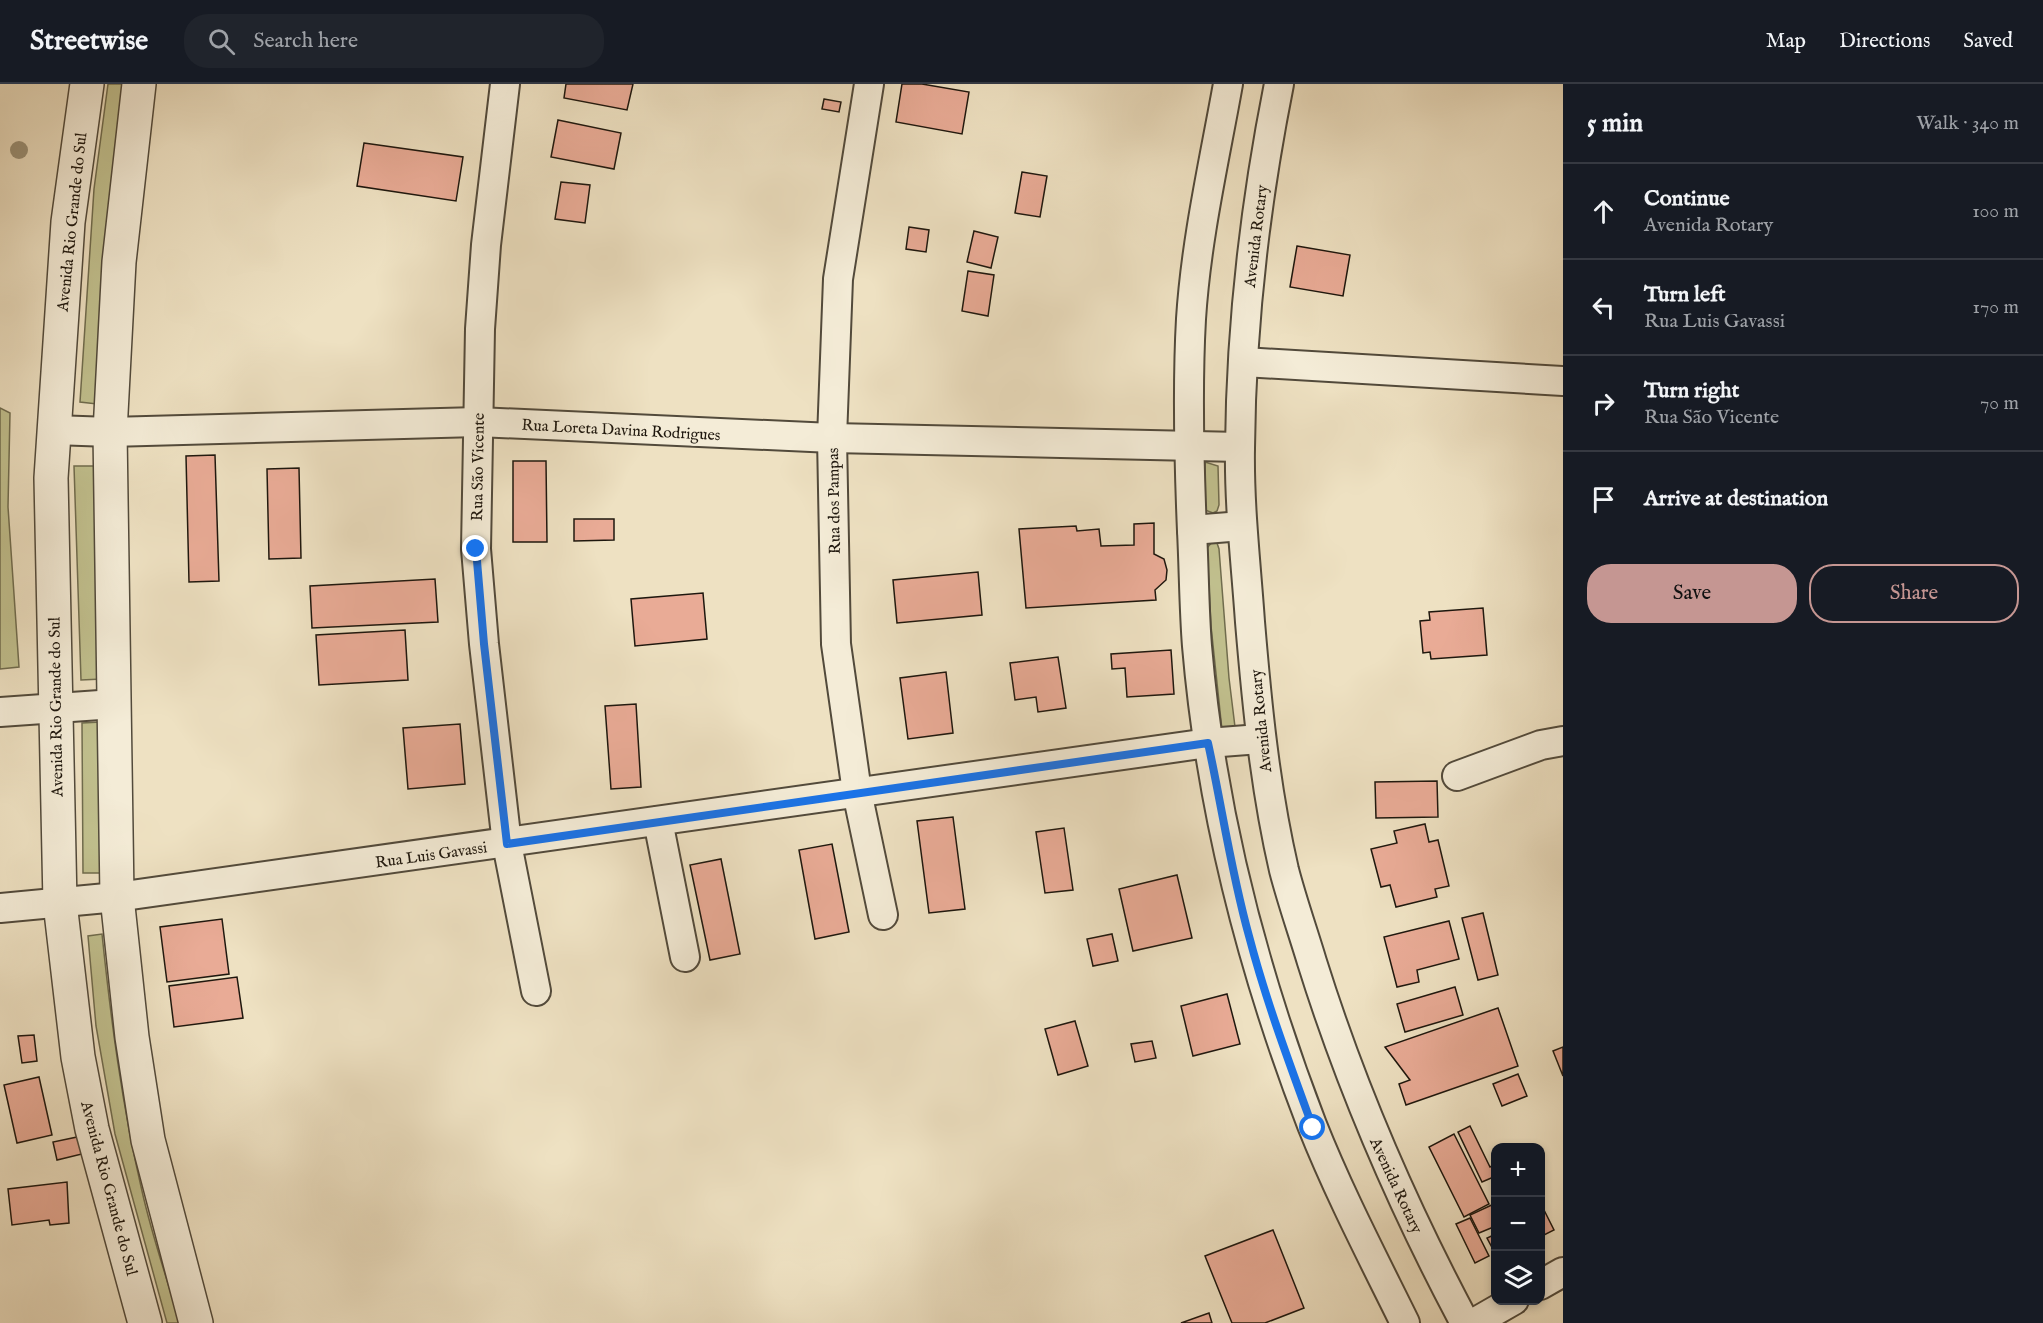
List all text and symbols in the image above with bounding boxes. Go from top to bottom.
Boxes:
search box [184,14,604,68]
text: Streetwise [30,24,148,59]
icon: search [205,25,238,58]
text: Search here [253,27,358,55]
text: Map [1766,28,1806,55]
text: Directions [1839,28,1930,55]
text: Saved [1963,28,2013,55]
text: 5 min [1587,107,1643,140]
text: Walk · 340 m [1916,111,2019,136]
street label: Avenida Rio Grande do Sul [54,131,92,314]
street label: Avenida Rotary [1241,184,1273,290]
text: Continue [1644,185,1730,213]
icon: ahead [1587,195,1620,228]
text: 100 m [1972,199,2019,224]
text: Avenida Rotary [1644,213,1773,238]
text: Turn left [1644,281,1726,309]
icon: left [1587,291,1620,324]
text: 170 m [1973,295,2019,320]
text: Rua Luis Gavassi [1644,309,1785,334]
text: Turn right [1644,377,1739,405]
icon: right [1587,387,1620,420]
text: 70 m [1980,391,2019,416]
text: Rua São Vicente [1644,405,1779,430]
street label: Rua São Vicente [468,413,490,521]
street label: Rua Loreta Davina Rodrigues [521,416,721,446]
street label: Rua dos Pampas [824,447,846,554]
icon: arrive [1587,483,1620,516]
text: Arrive at destination [1644,485,1828,513]
route end [462,535,488,561]
button: Save [1587,564,1797,623]
button: Share [1809,564,2019,623]
street label: Avenida Rio Grande do Sul [45,616,69,798]
street label: Avenida Rotary [1247,668,1277,774]
street label: Rua Luis Gavassi [374,838,489,874]
street label: Avenida Rio Grande do Sul [75,1098,141,1279]
route start [1299,1114,1325,1140]
street label: Avenida Rotary [1364,1134,1426,1237]
map controls [1491,1143,1545,1305]
button: + [1491,1143,1545,1197]
button: − [1491,1197,1545,1251]
button: layers [1491,1251,1545,1305]

